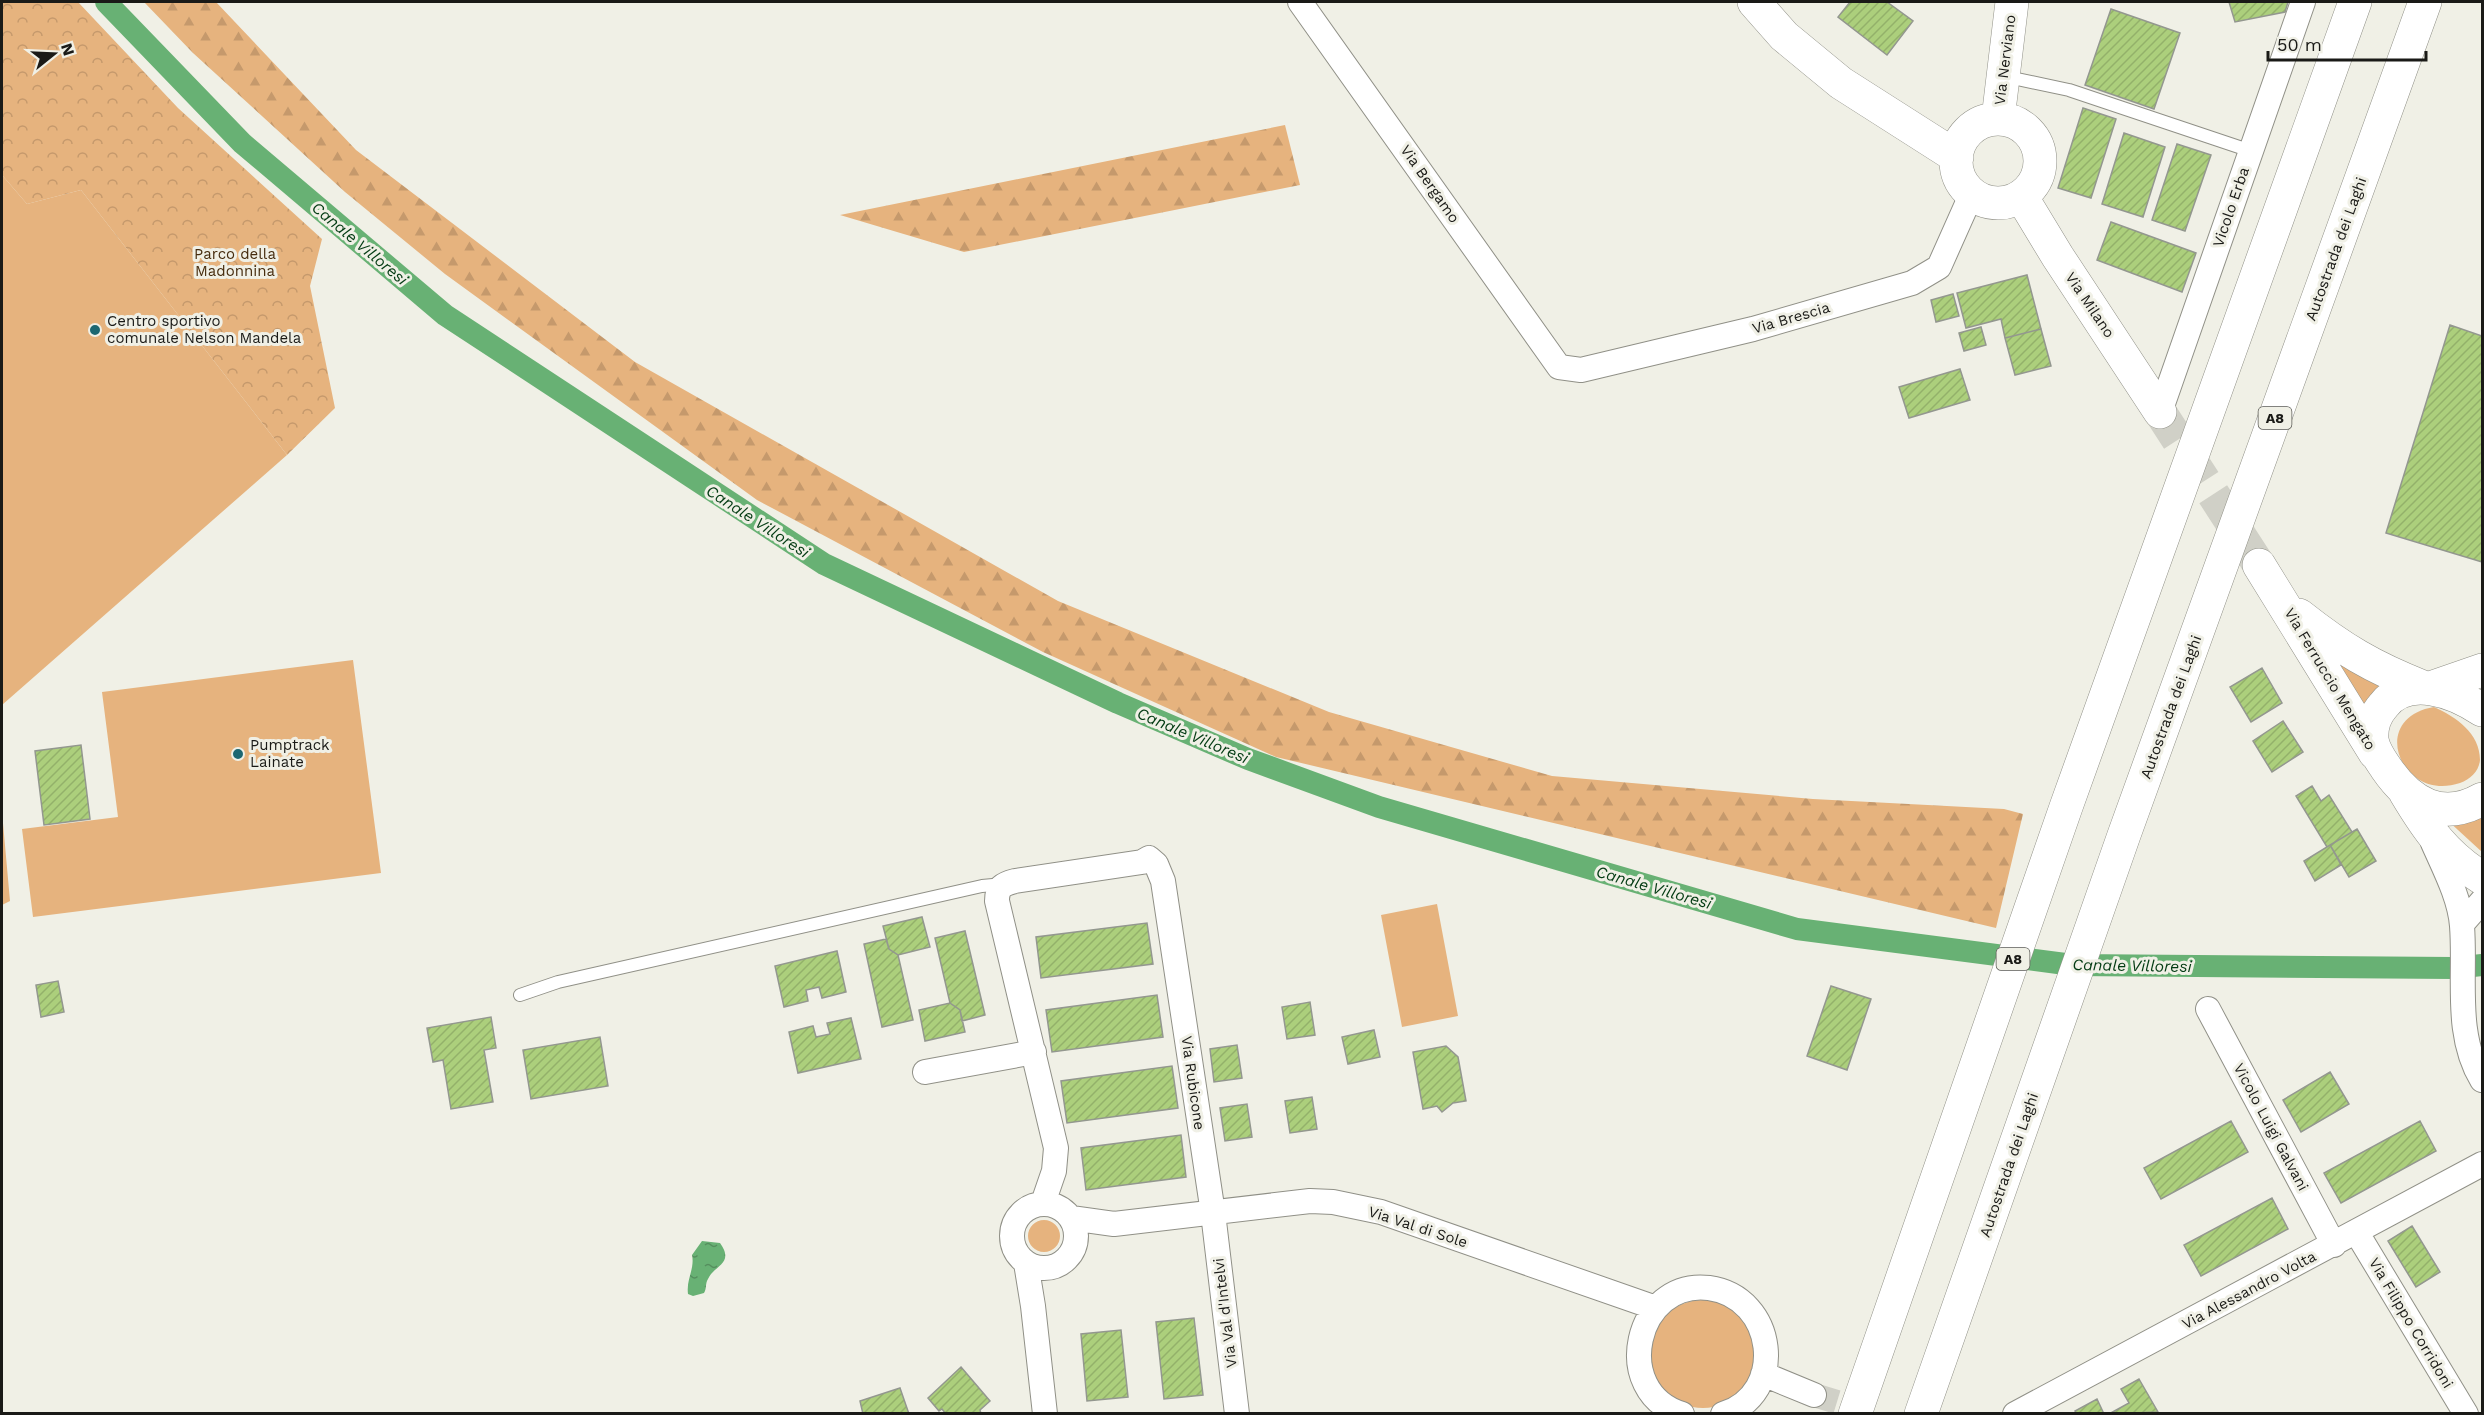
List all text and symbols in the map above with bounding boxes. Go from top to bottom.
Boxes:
street label: Via Nerviano [1991,14,2019,106]
north arrow [24,24,84,84]
scale bar [2268,24,2426,62]
text: 50 m [2277,34,2322,55]
text: N [57,41,79,58]
street label: Via Bergamo [1397,142,1463,226]
street label: Vicolo Erba [2209,164,2253,249]
street label: Autostrada dei Laghi [2302,175,2370,323]
water label: Canale Villoresi [308,198,412,290]
park label: Parco della Madonnina [194,245,276,280]
street label: Via Milano [2062,269,2118,341]
street label: Via Brescia [1750,298,1832,338]
place label: Centro sportivo comunale Nelson Mandela [107,312,302,347]
marker: Centro sportivo comunale Nelson Mandela [88,323,102,337]
road number: A8 [2258,407,2292,429]
water label: Canale Villoresi [703,481,814,562]
street label: Via Ferruccio Mengato [2280,605,2380,753]
street label: Autostrada dei Laghi [2137,633,2205,781]
water label: Canale Villoresi [1134,703,1252,768]
place label: Pumptrack Lainate [250,736,330,771]
marker: Pumptrack Lainate [231,747,245,761]
water label: Canale Villoresi [1594,862,1715,913]
road number: A8 [1996,948,2030,970]
water label: Canale Villoresi [2072,955,2193,976]
street label: Via Rubicone [1177,1035,1209,1131]
street label: Vicolo Luigi Galvani [2230,1060,2312,1194]
street label: Autostrada dei Laghi [1976,1090,2042,1240]
street label: Via Val di Sole [1366,1202,1470,1252]
street label: Via Alessandro Volta [2179,1247,2319,1333]
street label: Via Filippo Corridoni [2365,1255,2457,1391]
street label: Via Val d'Intelvi [1209,1257,1241,1369]

